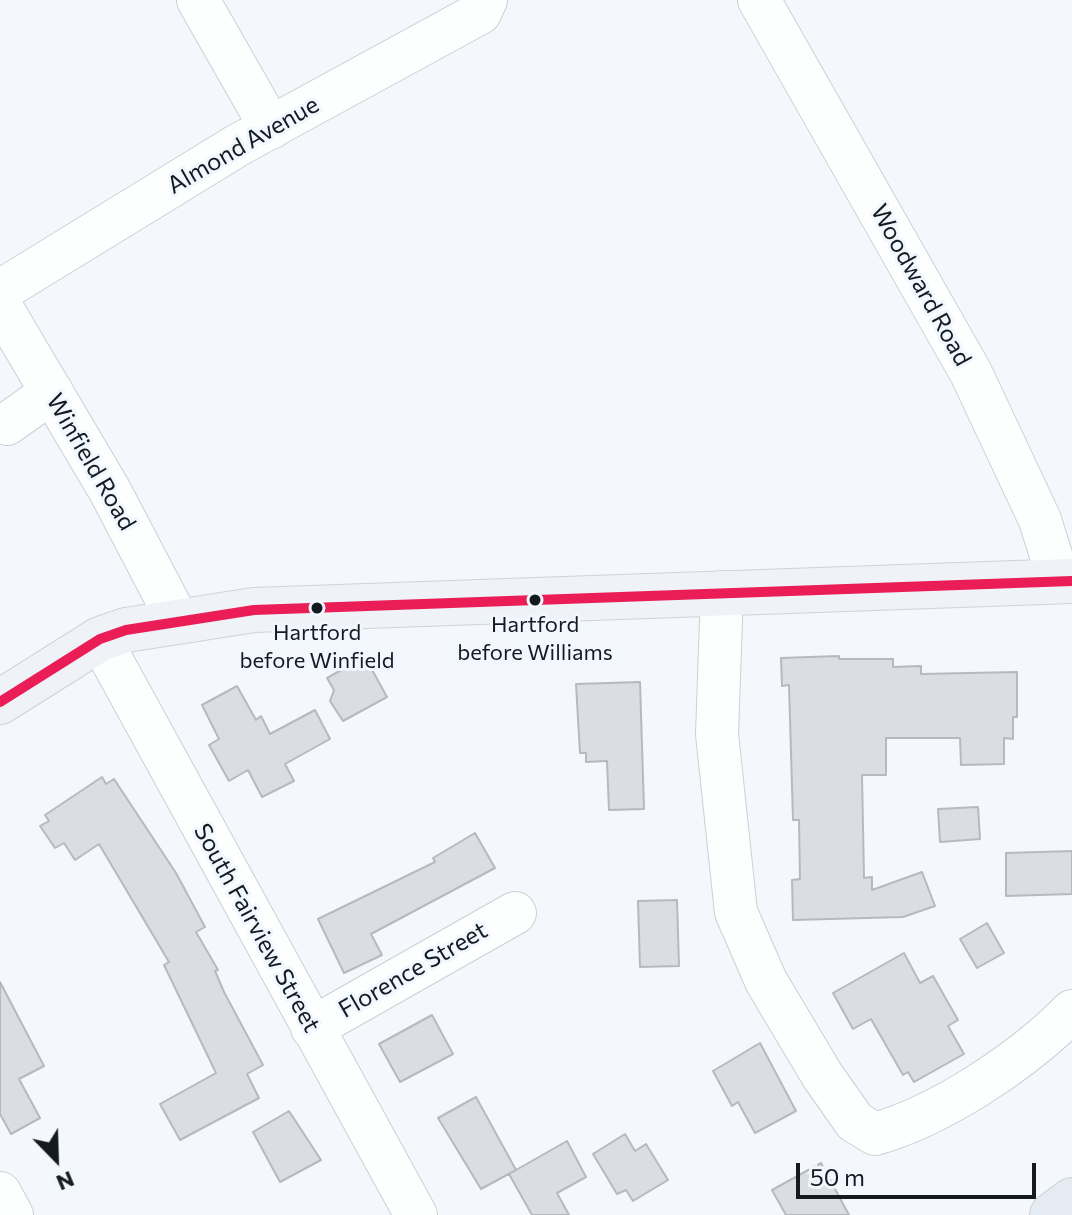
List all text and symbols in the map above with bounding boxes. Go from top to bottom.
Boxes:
street label: Almond Avenue [162,90,324,200]
street label: Woodward Road [865,199,977,371]
street label: Winfield Road [40,388,142,536]
marker: Hartford before Williams [527,592,543,608]
marker: Hartford before Winfield [309,600,325,616]
place label: Hartford before Williams [457,612,613,664]
place label: Hartford before Winfield [240,620,394,672]
street label: South Fairview Street [188,819,326,1037]
street label: Florence Street [334,916,492,1024]
north arrow [16,1119,96,1199]
scale bar [800,1147,1040,1197]
text: 50 m [810,1162,865,1191]
text: N [53,1166,78,1197]

